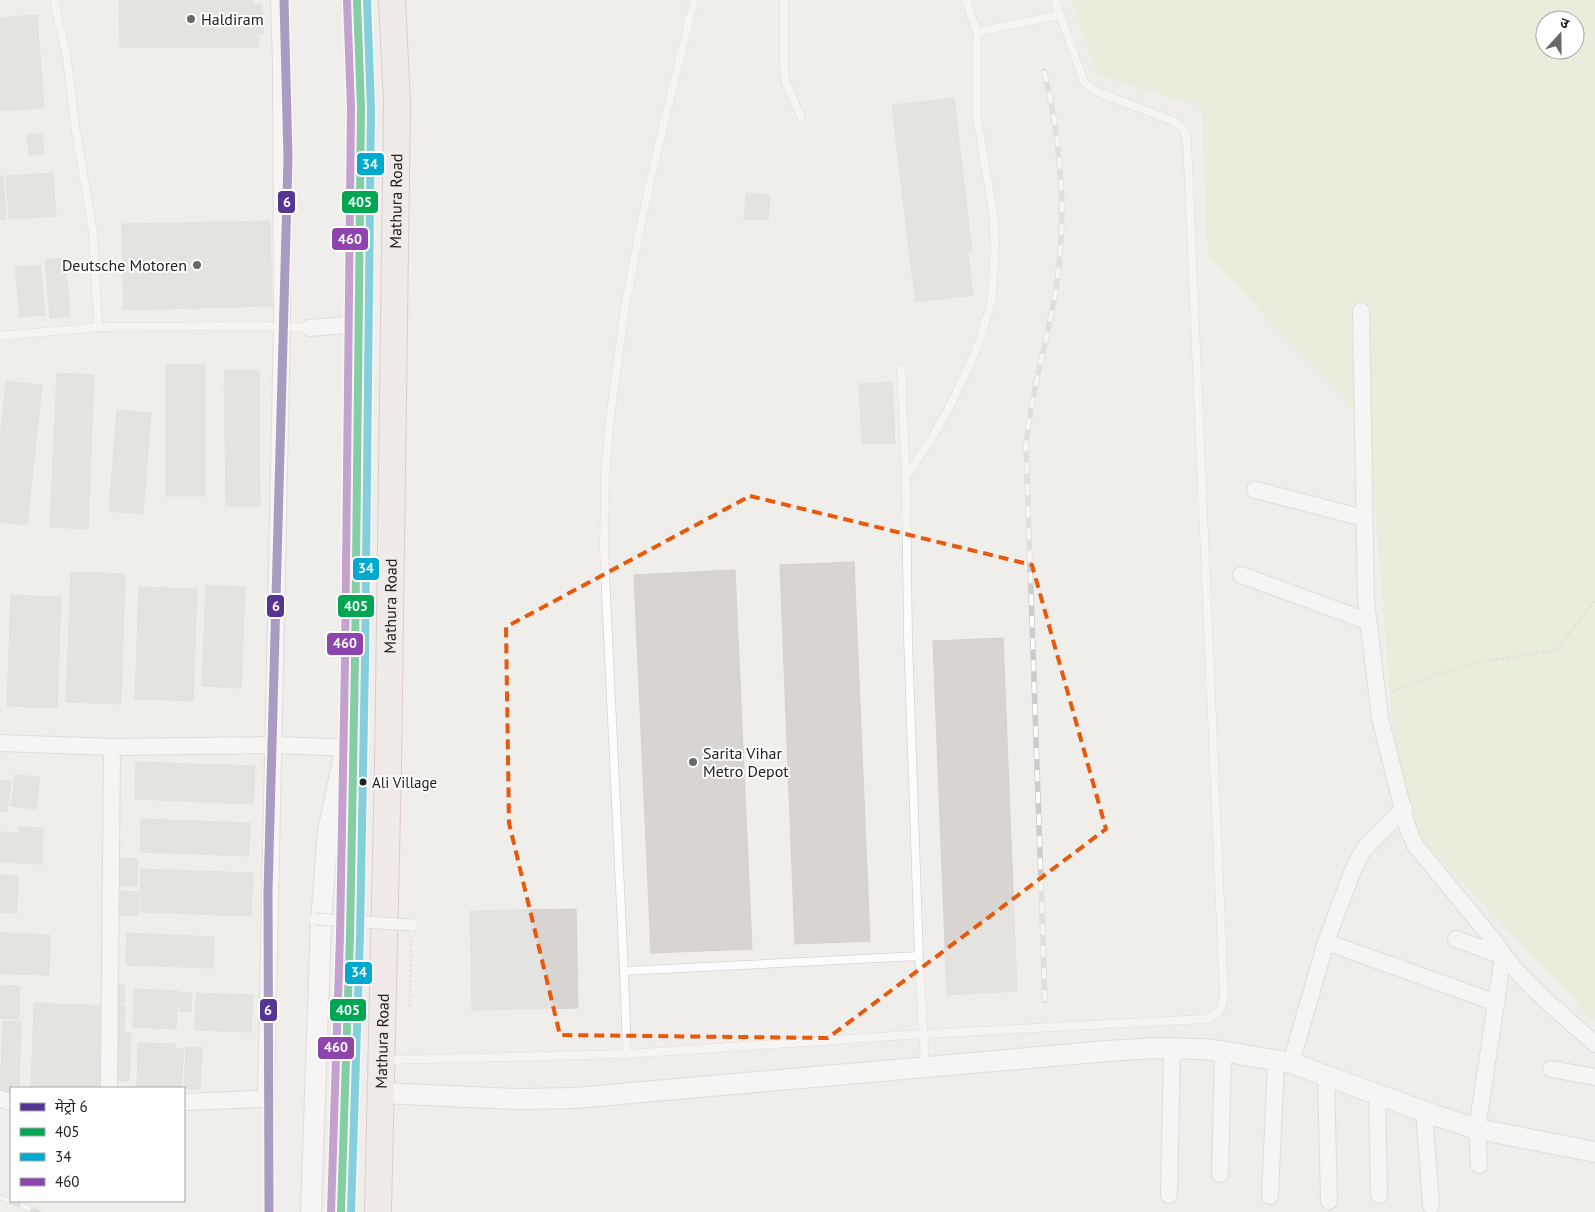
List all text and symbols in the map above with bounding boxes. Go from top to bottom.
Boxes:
place label: Haldiram [201,9,264,29]
north arrow [1535,10,1585,60]
marker: Haldiram [185,13,197,25]
text: उ [1558,13,1572,33]
line badge: 34 [356,152,385,176]
street label: Mathura Road [385,154,406,249]
text: 34 [362,155,378,173]
line badge: 6 [277,190,296,214]
line badge: 405 [341,190,379,214]
text: 6 [283,193,291,211]
text: 405 [348,193,372,211]
line badge: 460 [331,227,369,251]
text: 460 [338,230,362,248]
place label: Deutsche Motoren [62,255,187,275]
marker: Deutsche Motoren [191,259,203,271]
line badge: 34 [352,557,380,581]
text: 34 [358,559,374,577]
street label: Mathura Road [380,559,401,654]
line badge: 6 [266,594,285,618]
line badge: 405 [337,594,375,618]
text: 6 [272,597,280,615]
text: 405 [344,597,368,615]
line badge: 460 [326,632,364,656]
text: 460 [333,634,357,652]
place label: Sarita Vihar Metro Depot [703,743,789,781]
marker: Sarita Vihar Metro Depot [687,756,699,768]
place label: Ali Village [372,773,437,792]
marker: Ali Village [358,777,368,787]
line badge: 34 [344,961,373,985]
text: 34 [351,963,367,981]
street label: Mathura Road [371,993,393,1089]
line badge: 6 [259,998,278,1022]
line badge: 405 [329,998,367,1022]
text: 6 [264,1001,272,1019]
text: 405 [336,1001,360,1019]
line badge: 460 [317,1036,355,1060]
text: 460 [324,1038,348,1056]
legend [10,1087,185,1202]
text: मेट्रो 6 [55,1097,88,1116]
text: 405 [55,1122,80,1141]
text: 34 [55,1147,71,1166]
text: 460 [55,1172,80,1191]

